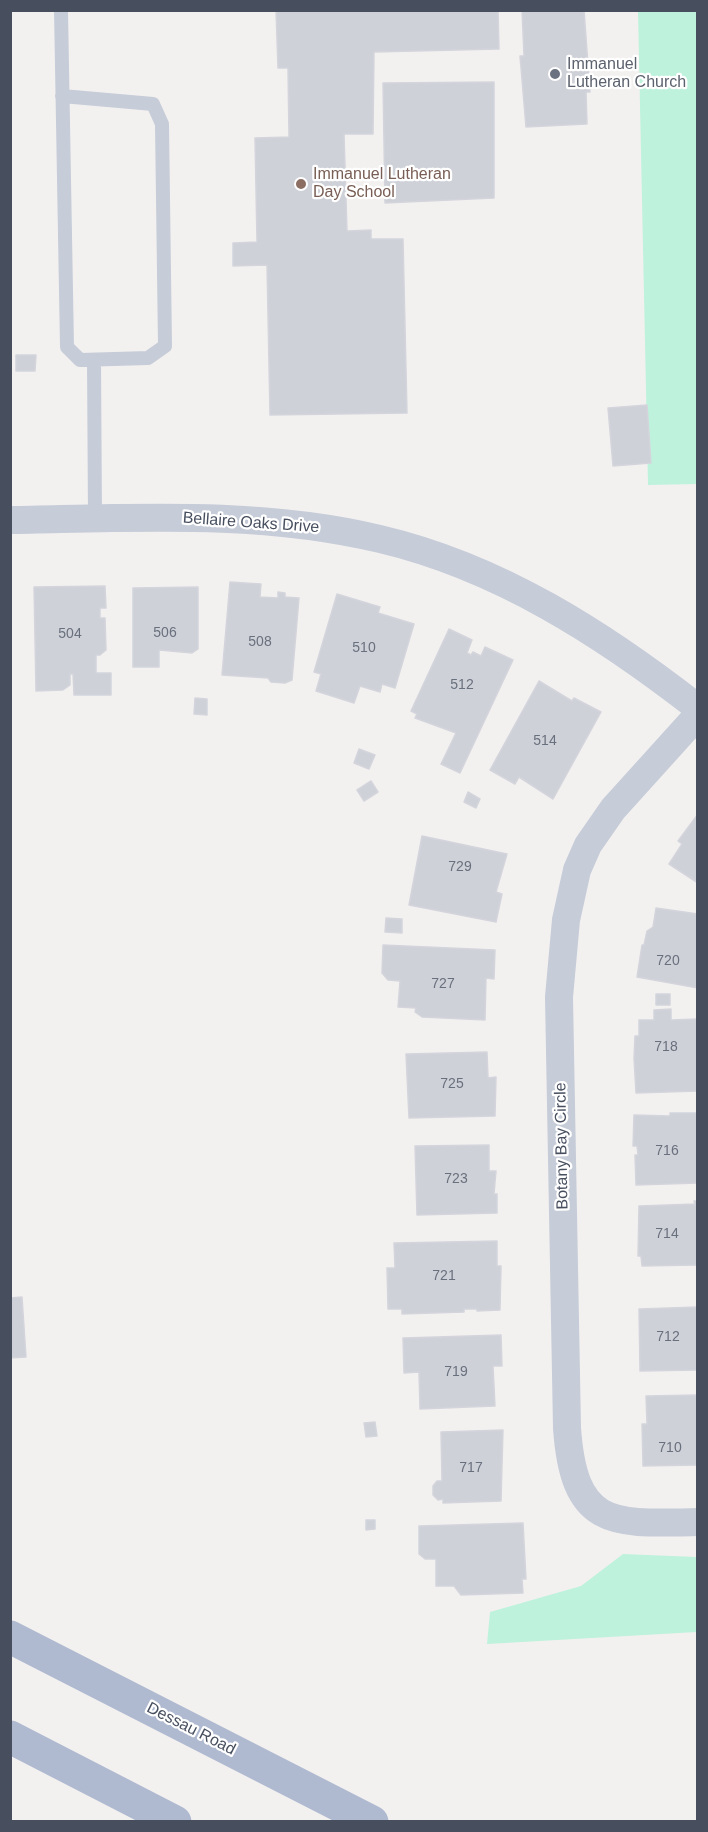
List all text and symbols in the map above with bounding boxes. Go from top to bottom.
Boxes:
place label: Immanuel Lutheran Church [567,55,686,93]
marker: Immanuel Lutheran Church [548,67,562,81]
place label: Immanuel Lutheran Day School [313,165,451,203]
marker: Immanuel Lutheran Day School [294,177,308,191]
street label: Bellaire Oaks Drive [182,509,320,537]
house number: 506 [153,625,177,641]
house number: 504 [58,626,82,642]
house number: 508 [248,634,272,650]
house number: 510 [352,640,376,656]
house number: 512 [450,677,474,693]
house number: 514 [533,733,557,749]
house number: 729 [448,859,472,875]
house number: 720 [656,953,680,969]
house number: 727 [431,976,455,992]
house number: 718 [654,1039,678,1055]
house number: 725 [440,1076,464,1092]
street label: Botany Bay Circle [551,1082,573,1210]
house number: 716 [655,1143,679,1159]
house number: 723 [444,1171,468,1187]
house number: 714 [655,1226,679,1242]
house number: 721 [432,1268,456,1284]
house number: 712 [656,1329,680,1345]
house number: 719 [444,1364,468,1380]
house number: 710 [658,1440,682,1456]
house number: 717 [459,1460,483,1476]
street label: Dessau Road [143,1698,239,1760]

